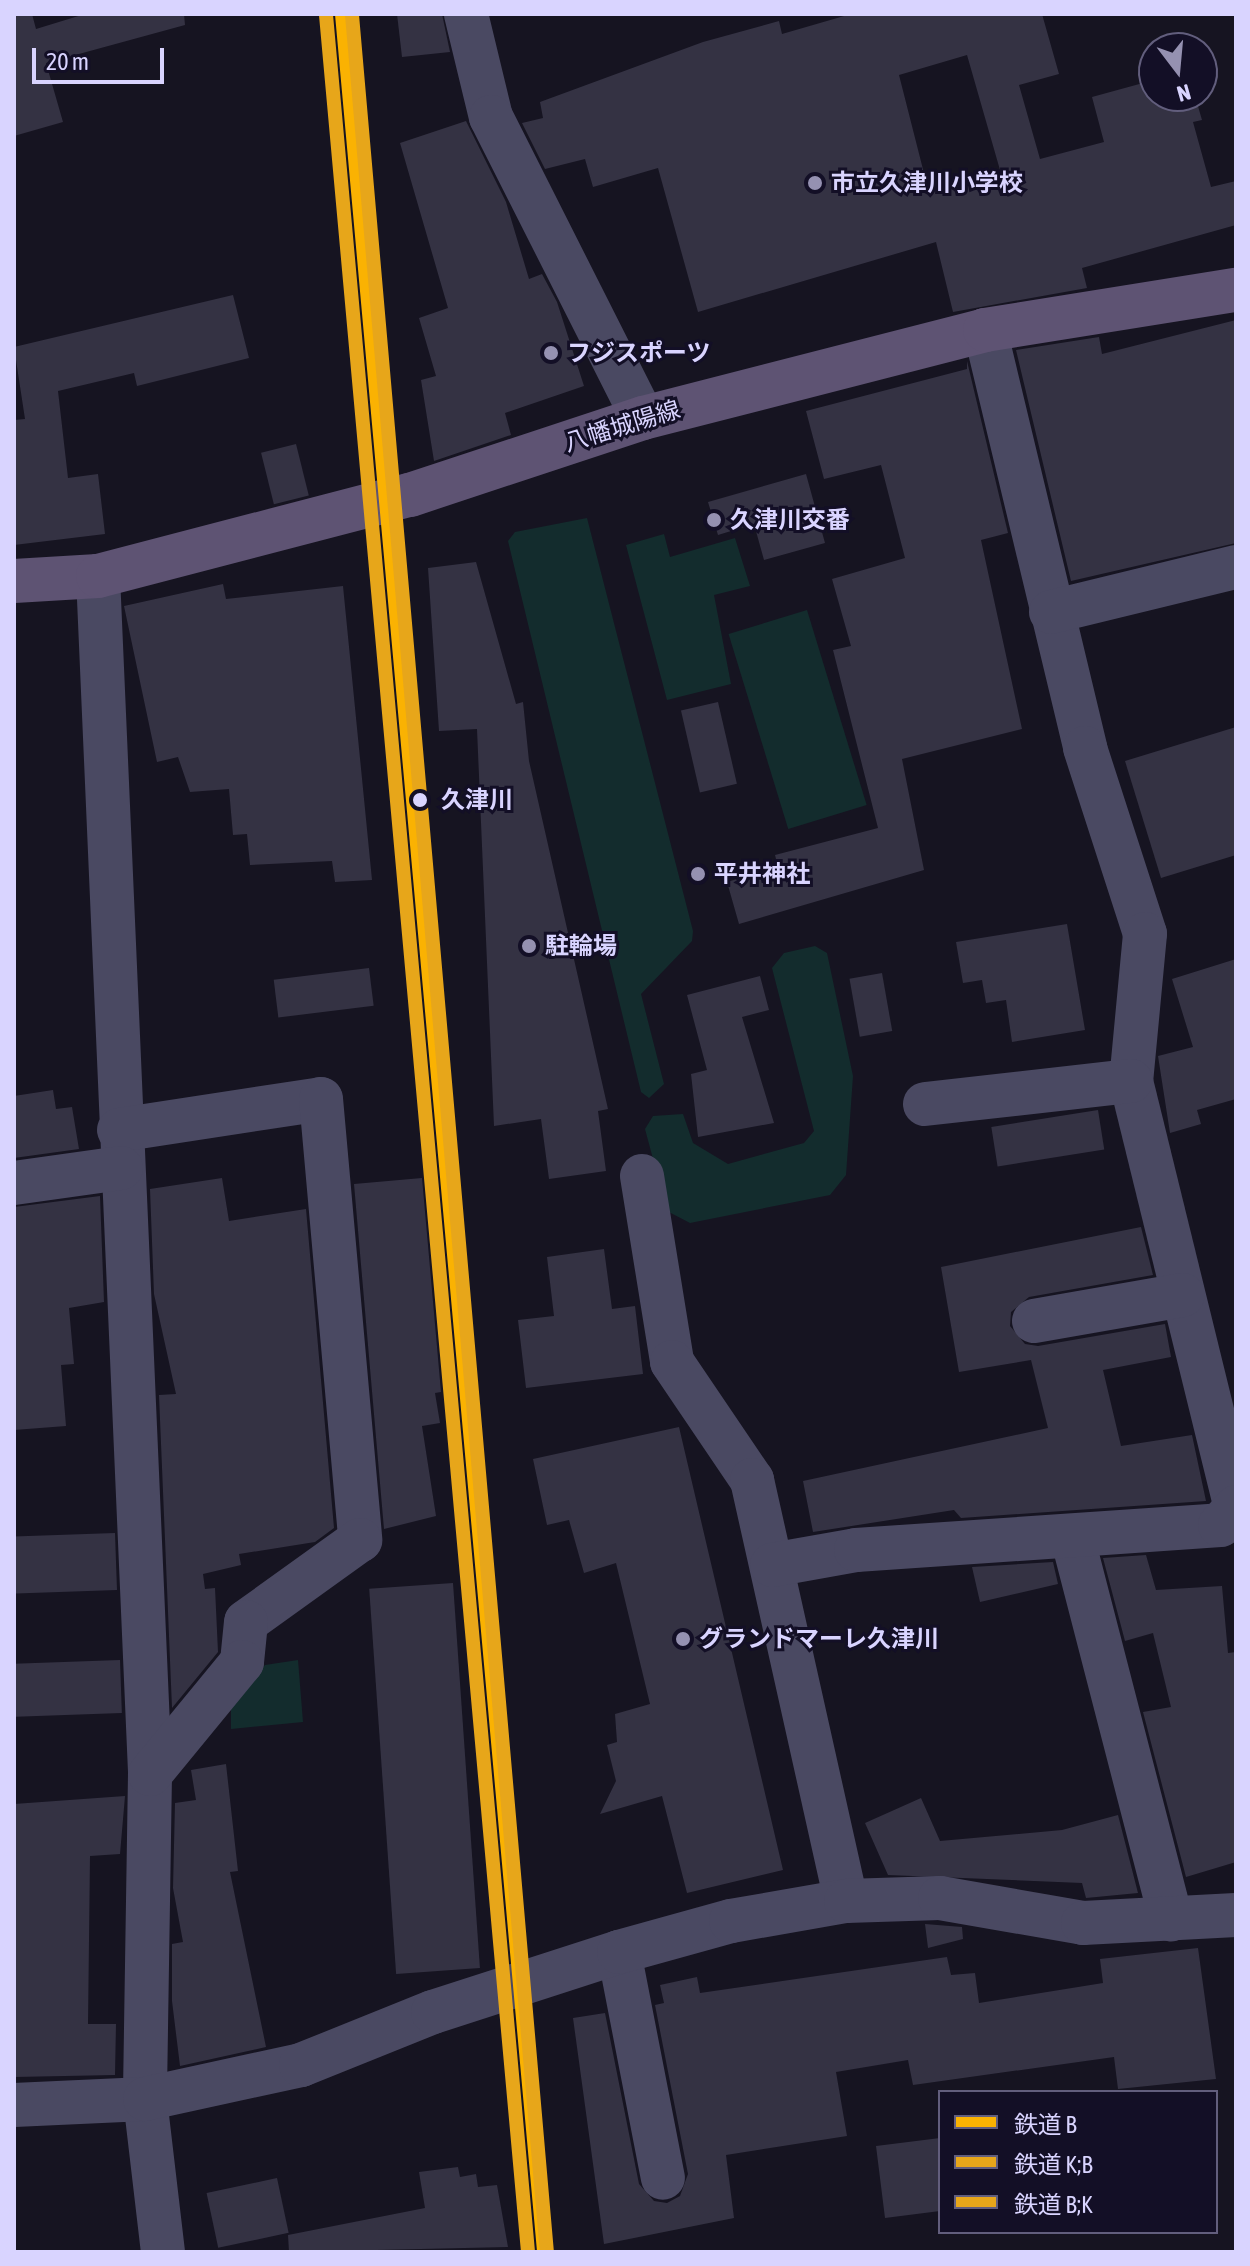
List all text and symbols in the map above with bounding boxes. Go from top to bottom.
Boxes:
scale bar [36,32,168,82]
north arrow [1138,32,1218,112]
text: 20 m [46,48,89,75]
text: N [1174,79,1194,107]
place label: 市立久津川小学校 [831,169,1023,197]
marker: 市立久津川小学校 [806,174,824,192]
place label: フジスポーツ [567,339,711,367]
marker: フジスポーツ [542,344,560,362]
street label: 八幡城陽線 [560,395,684,457]
place label: 久津川交番 [730,506,850,534]
marker: 久津川交番 [705,511,723,529]
marker: 久津川 [406,786,434,814]
place label: 久津川 [441,786,513,814]
place label: 平井神社 [714,860,810,888]
marker: 平井神社 [689,865,707,883]
place label: 駐輪場 [545,932,617,960]
marker: 駐輪場 [520,937,538,955]
place label: グランドマーレ久津川 [699,1625,939,1653]
marker: グランドマーレ久津川 [674,1630,692,1648]
legend [938,2090,1218,2234]
text: 鉄道 B [1014,2111,1077,2138]
text: 鉄道 K;B [1014,2151,1093,2178]
text: 鉄道 B;K [1014,2191,1093,2218]

